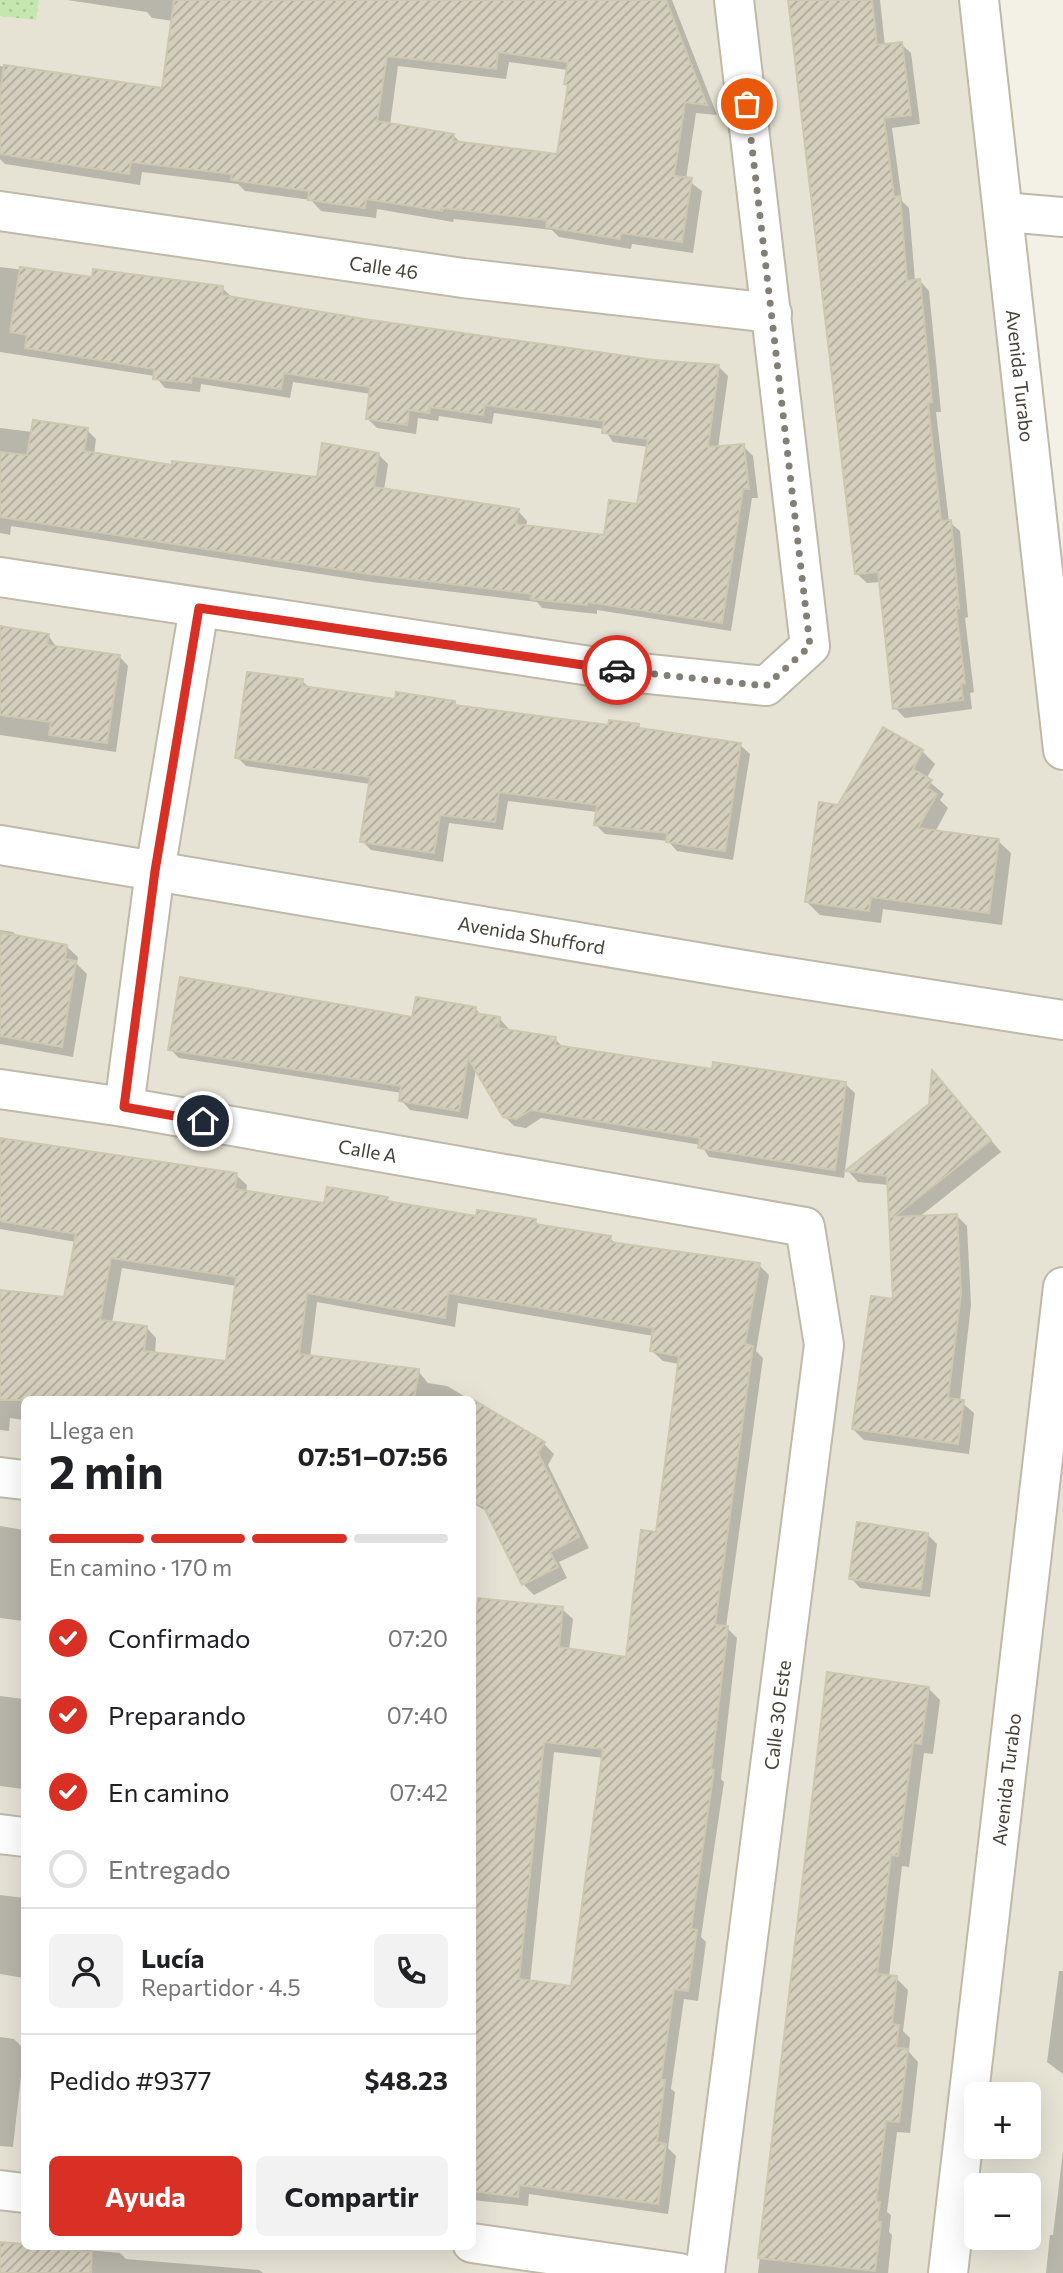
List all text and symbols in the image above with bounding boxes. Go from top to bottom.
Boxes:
pin [717,74,777,134]
icon: bag [728,85,766,123]
street label: Calle 46 [348,250,420,283]
street label: Avenida Turabo [1002,308,1040,443]
courier [582,635,652,705]
icon: car [598,651,636,689]
street label: Avenida Shufford [456,911,607,958]
pin [173,1091,233,1151]
icon: home [184,1102,222,1140]
street label: Calle A [337,1134,399,1166]
text: Llega en [49,1416,134,1444]
text: 07:51–07:56 [298,1440,448,1471]
text: 2 min [49,1442,164,1498]
text: En camino · 170 m [49,1553,232,1581]
icon: check [49,1619,87,1657]
text: Confirmado [108,1622,250,1653]
text: 07:20 [388,1624,448,1652]
street label: Calle 30 Este [759,1659,795,1771]
icon: check [49,1696,87,1734]
text: Preparando [108,1699,246,1730]
text: 07:40 [387,1701,448,1729]
street label: Avenida Turabo [986,1712,1025,1847]
icon: check [49,1773,87,1811]
text: En camino [108,1776,230,1807]
text: 07:42 [389,1778,448,1806]
text: Entregado [108,1853,231,1884]
button: person [49,1934,123,2008]
button: phone [374,1934,448,2008]
text: Lucía [141,1942,204,1973]
text: Repartidor · 4.5 [141,1973,301,2001]
text: Pedido #9377 [49,2064,211,2095]
text: $48.23 [365,2064,448,2095]
map controls [964,2082,1041,2250]
button: + [964,2082,1041,2159]
button: Ayuda [49,2156,242,2236]
button: Compartir [256,2156,448,2236]
button: − [964,2173,1041,2250]

